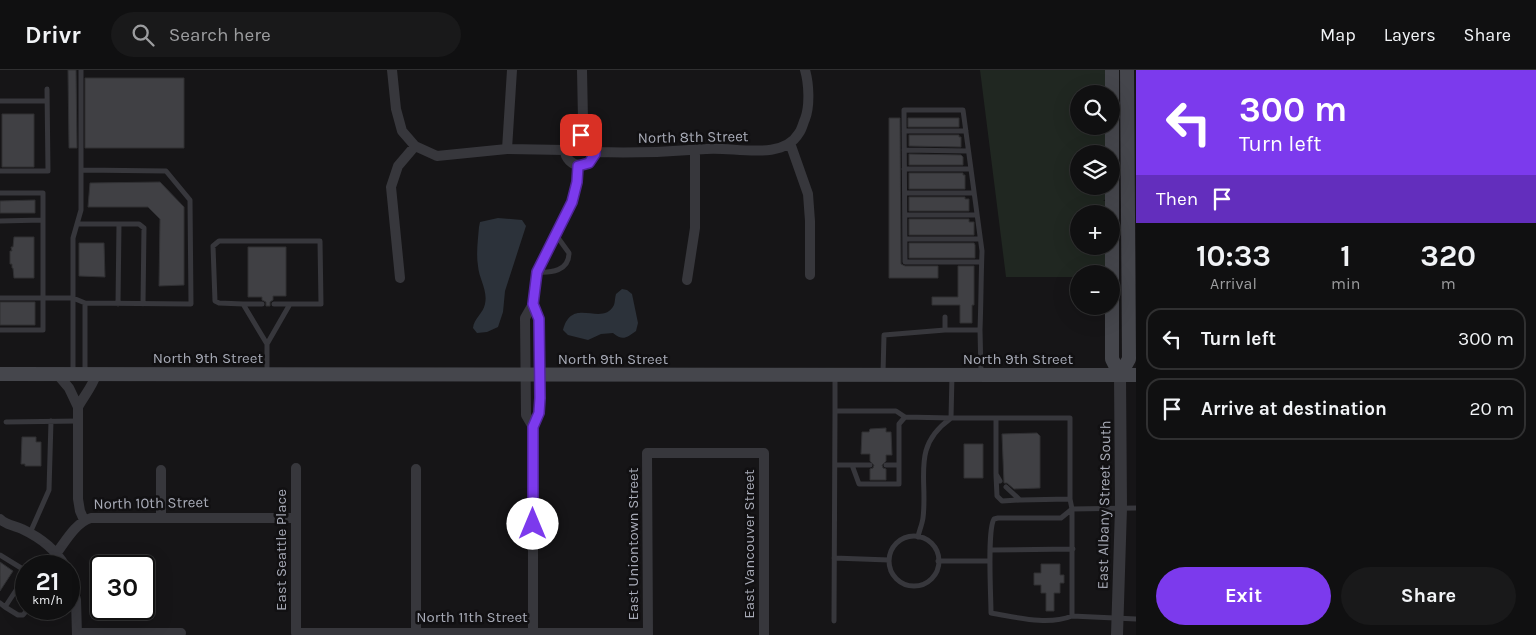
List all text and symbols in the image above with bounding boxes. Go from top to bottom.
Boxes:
search box [111,12,461,57]
text: Drivr [25,21,81,49]
icon: search [129,21,157,49]
text: Search here [169,24,271,46]
text: Map [1320,24,1356,46]
text: Layers [1384,24,1436,46]
text: Share [1464,24,1511,46]
map controls [1070,85,1120,315]
button: search [1070,85,1120,135]
text: 300 m [1239,89,1347,130]
icon: left [1156,90,1221,155]
pin [560,114,602,156]
icon: arrive [567,121,595,149]
street label: North 8th Street [637,127,749,147]
text: Turn left [1239,131,1322,157]
button: layers [1070,145,1120,195]
icon: arrive [1208,185,1236,213]
text: Then [1156,188,1198,210]
button: + [1070,205,1120,255]
text: 10:33 [1196,238,1271,274]
text: 1 [1340,238,1351,274]
text: 320 [1420,238,1476,274]
button: − [1070,265,1120,315]
text: Arrival [1210,274,1257,293]
text: min [1331,274,1360,293]
text: m [1441,274,1456,293]
icon: left [1158,325,1186,353]
text: Turn left [1201,328,1276,350]
text: 300 m [1458,328,1514,350]
street label: North 9th Street [153,349,263,367]
street label: North 9th Street [558,350,668,368]
street label: North 9th Street [963,350,1073,368]
icon: arrive [1158,395,1186,423]
text: Arrive at destination [1201,398,1387,420]
text: 20 m [1469,398,1514,420]
street label: East Albany Street South [1094,420,1114,590]
street label: East Uniontown Street [624,467,642,620]
street label: East Vancouver Street [740,469,758,619]
street label: East Seattle Place [272,489,290,611]
street label: North 10th Street [93,493,209,513]
position arrow [506,497,558,549]
speed limit sign: 30 [90,555,155,620]
text: 21 [35,567,60,596]
button: Exit [1156,567,1331,625]
button: Share [1341,567,1516,625]
text: km/h [32,593,63,607]
street label: North 11th Street [416,608,528,626]

